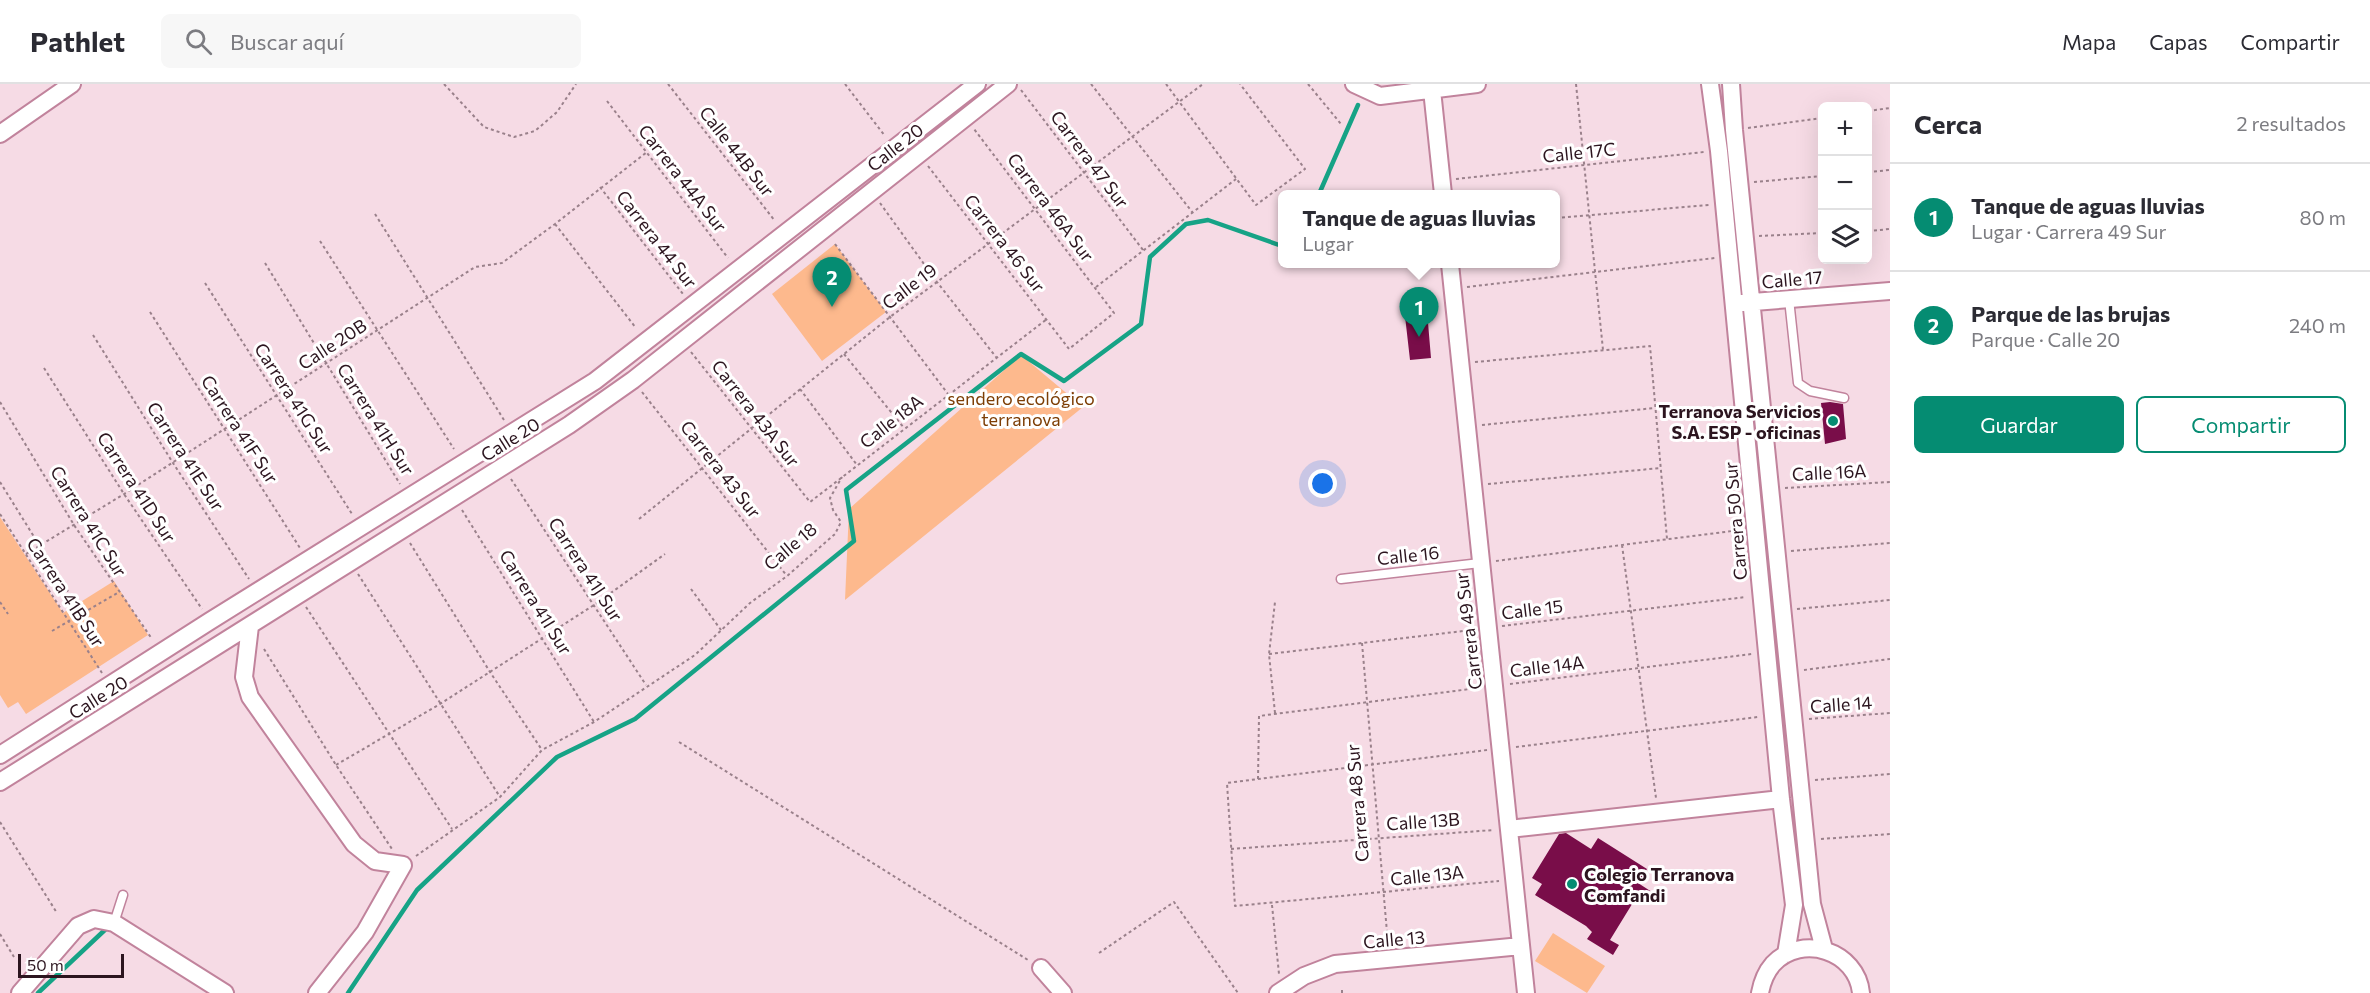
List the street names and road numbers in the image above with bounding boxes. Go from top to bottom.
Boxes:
street label: Calle 44B Sur [695,102,779,200]
street label: Carrera 47 Sur [1046,106,1134,212]
street label: Calle 20 [862,118,928,176]
street label: Carrera 44A Sur [634,120,732,236]
street label: Calle 17C [1541,137,1617,167]
street label: Carrera 46A Sur [1003,148,1099,266]
street label: Carrera 44 Sur [612,186,702,292]
street label: Carrera 46 Sur [960,190,1050,296]
street label: Calle 19 [877,258,941,314]
street label: Calle 17 [1761,265,1823,293]
street label: Calle 20B [294,314,370,374]
street label: Carrera 41G Sur [250,339,338,457]
street label: Carrera 43A Sur [707,355,805,471]
street label: Carrera 41H Sur [333,359,419,479]
street label: Carrera 41F Sur [197,371,283,487]
street label: Calle 18A [855,389,927,453]
street label: Carrera 41E Sur [143,398,229,514]
street label: Calle 20 [476,412,544,466]
street label: Carrera 43 Sur [676,416,766,522]
street label: Carrera 41D Sur [93,427,181,547]
street label: Calle 16A [1791,459,1867,485]
street label: Carrera 41C Sur [46,461,132,581]
street label: Carrera 50 Sur [1719,461,1751,581]
street label: Carrera 41J Sur [544,513,628,625]
street label: Calle 18 [759,517,821,574]
street label: Carrera 41B Sur [22,533,110,651]
street label: Calle 16 [1376,541,1440,569]
street label: Carrera 41I Sur [495,546,577,658]
street label: Carrera 49 Sur [1450,571,1486,691]
street label: Calle 15 [1500,594,1564,624]
street label: Calle 14A [1509,651,1585,681]
street label: Calle 20 [64,670,132,724]
street label: Calle 14 [1809,691,1873,717]
street label: Carrera 48 Sur [1341,743,1373,863]
street label: Calle 13B [1386,807,1460,835]
street label: Calle 13A [1389,860,1465,890]
street label: Calle 13 [1362,925,1426,953]

